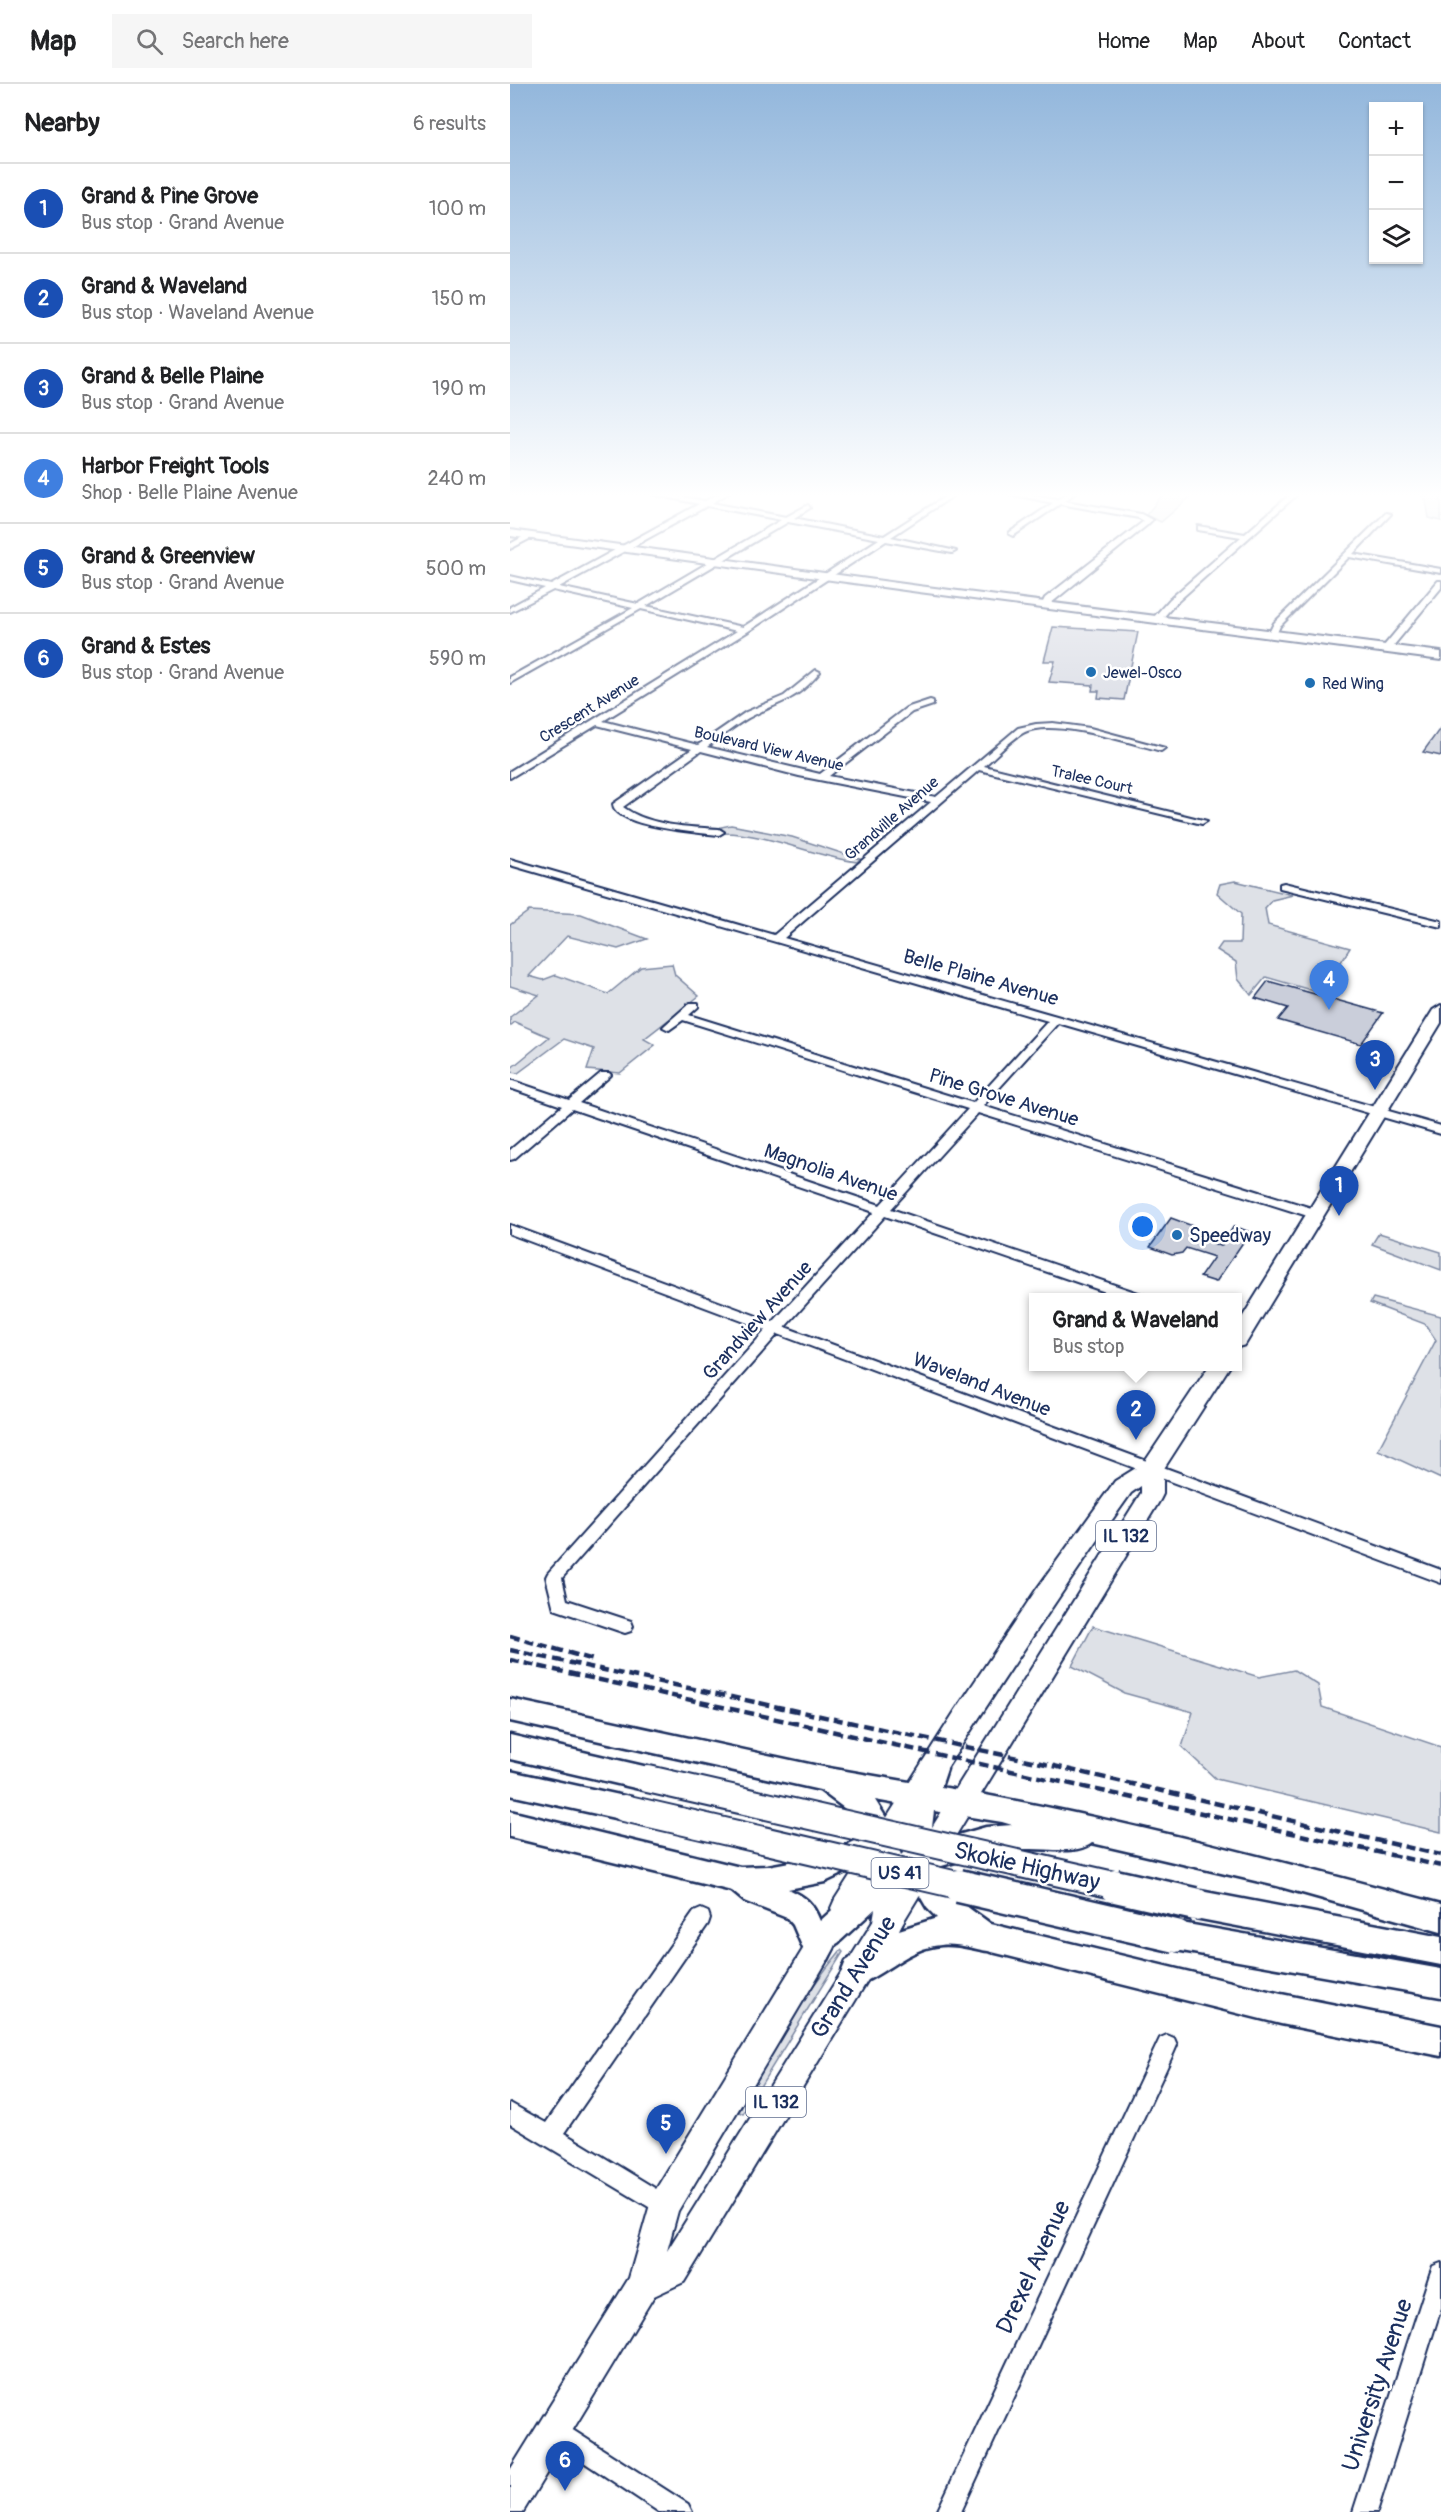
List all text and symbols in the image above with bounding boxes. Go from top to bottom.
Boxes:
search box [112,14,532,68]
text: Map [30,24,76,59]
icon: search [133,25,166,58]
text: Search here [181,27,289,55]
text: Home [1097,28,1150,55]
text: Map [1183,28,1218,55]
text: About [1251,28,1305,55]
text: Contact [1338,28,1411,55]
map controls [1369,102,1423,264]
button: + [1369,102,1423,156]
text: Nearby [24,107,100,139]
text: 6 results [413,111,486,136]
button: − [1369,156,1423,210]
text: Grand & Pine Grove [81,182,258,210]
text: 1 [40,196,47,221]
text: 100 m [429,196,486,221]
text: Bus stop · Grand Avenue [81,210,284,235]
button: layers [1369,210,1423,264]
text: Grand & Waveland [81,272,247,300]
text: 2 [38,286,49,311]
text: 150 m [432,286,486,311]
text: Bus stop · Waveland Avenue [81,300,314,325]
text: Grand & Belle Plaine [81,362,264,390]
text: 3 [38,376,49,401]
text: 190 m [432,376,486,401]
text: Bus stop · Grand Avenue [81,390,284,415]
text: Harbor Freight Tools [81,452,269,480]
text: 4 [38,466,49,491]
text: 240 m [427,466,486,491]
text: Shop · Belle Plaine Avenue [81,480,298,505]
text: Grand & Greenview [81,542,255,570]
text: 5 [38,556,49,581]
text: 500 m [426,556,486,581]
text: Bus stop · Grand Avenue [81,570,284,595]
text: Grand & Estes [81,632,210,660]
text: 6 [38,646,49,671]
text: 590 m [429,646,486,671]
text: Bus stop · Grand Avenue [81,660,284,685]
place label: Jewel-Osco [1103,663,1182,683]
marker: Jewel-Osco [1084,665,1098,679]
street label: Crescent Avenue [536,670,643,748]
place label: Red Wing [1322,674,1384,694]
marker: Red Wing [1303,676,1317,690]
street label: Boulevard View Avenue [692,722,845,776]
street label: Tralee Court [1049,761,1135,799]
street label: Grandville Avenue [840,772,943,865]
street label: Belle Plaine Avenue [900,943,1062,1012]
pin: 4 [1310,960,1348,1010]
pin: 3 [1356,1040,1394,1090]
street label: Pine Grove Avenue [926,1063,1082,1132]
street label: Magnolia Avenue [761,1138,901,1207]
pin: 1 [1320,1166,1358,1216]
your location [1128,1212,1157,1241]
place label: Speedway [1189,1223,1271,1248]
marker: Speedway [1170,1228,1184,1242]
street label: Grandview Avenue [697,1255,818,1385]
popup [1029,1293,1242,1371]
text: Grand & Waveland [1052,1306,1219,1334]
text: Bus stop [1052,1334,1124,1359]
street label: Waveland Avenue [909,1347,1054,1422]
pin: 2 [1116,1390,1156,1440]
road number: IL 132 [1096,1521,1156,1551]
street label: Skokie Highway [951,1836,1103,1897]
road number: US 41 [872,1858,928,1888]
street label: Grand Avenue [804,1910,903,2044]
road number: IL 132 [746,2087,806,2117]
pin: 5 [646,2104,686,2154]
street label: Drexel Avenue [990,2196,1077,2338]
street label: University Avenue [1336,2295,1419,2475]
pin: 6 [546,2442,584,2491]

